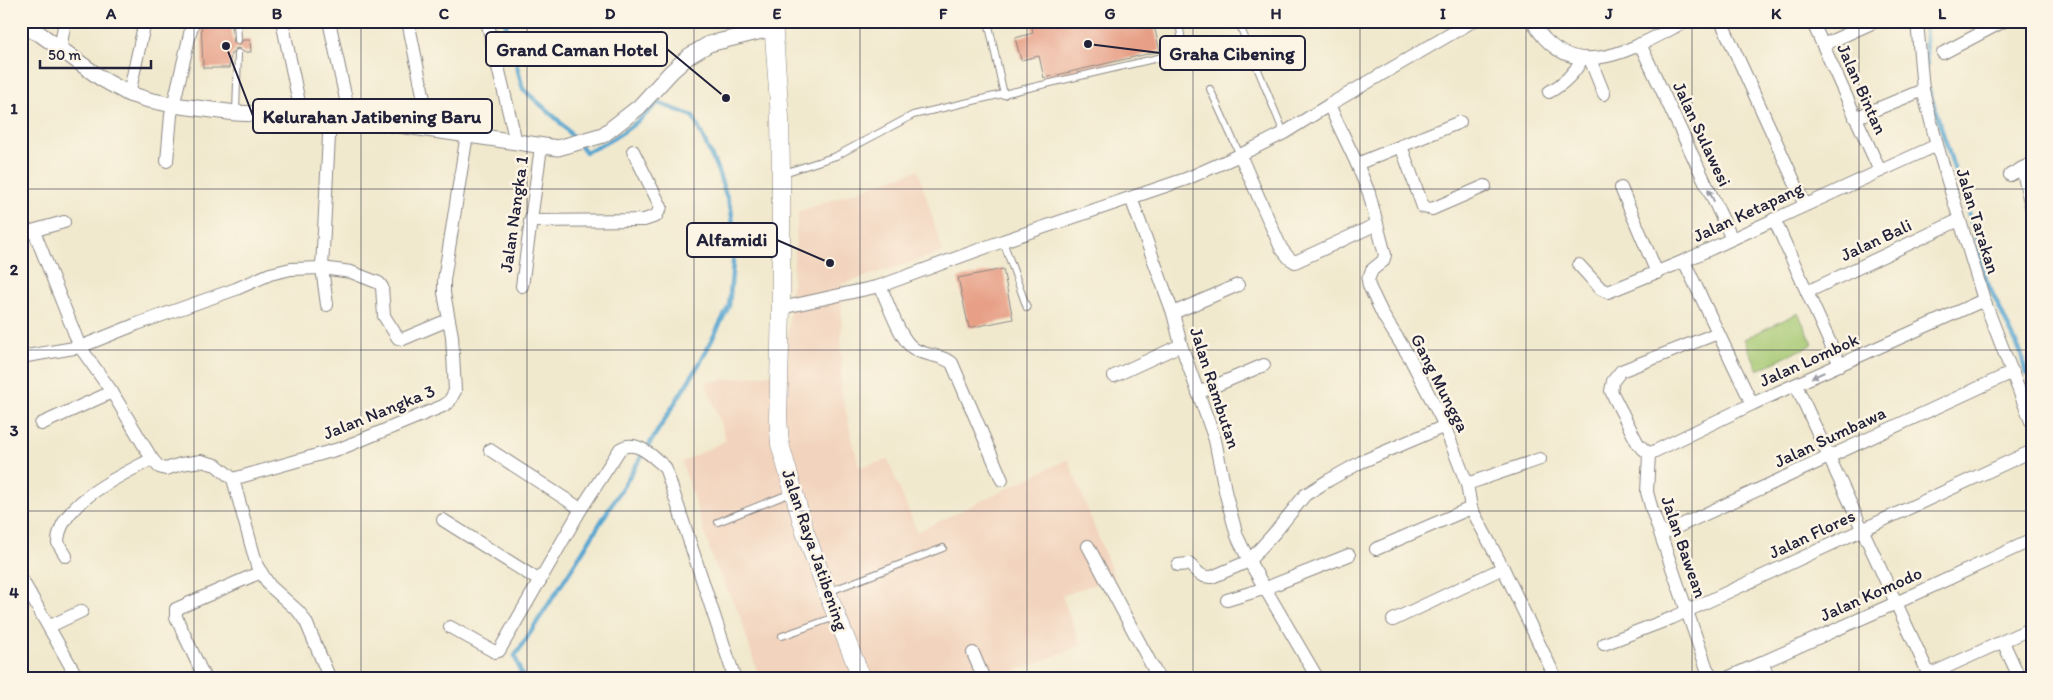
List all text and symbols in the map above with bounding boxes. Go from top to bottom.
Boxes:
text: A [105,4,117,23]
text: B [272,4,283,23]
text: C [439,4,450,23]
text: D [605,4,616,23]
text: E [773,4,782,23]
text: F [939,4,948,23]
text: G [1104,4,1116,23]
text: H [1270,4,1282,23]
text: I [1440,4,1446,23]
text: J [1604,4,1613,23]
text: K [1771,4,1782,23]
text: L [1938,4,1947,23]
callout: Grand Caman Hotel [486,32,667,66]
callout: Graha Cibening [1160,36,1305,70]
scale bar [40,38,151,70]
text: Grand Caman Hotel [496,38,658,61]
street label: Jalan Bintan [1832,40,1892,138]
text: Graha Cibening [1169,42,1296,65]
text: 50 m [48,46,81,64]
street label: Jalan Sulawesi [1668,78,1736,190]
text: 1 [10,99,18,118]
callout: Kelurahan Jatibening Baru [253,99,492,133]
text: Kelurahan Jatibening Baru [263,105,482,128]
street label: Jalan Nangka 1 [495,154,533,274]
street label: Jalan Tarakan [1952,166,2005,277]
street label: Jalan Ketapang [1690,177,1807,247]
one-way arrow [1707,188,1715,202]
street label: Jalan Bali [1837,214,1915,266]
callout: Alfamidi [687,223,777,257]
text: Alfamidi [696,228,767,251]
text: 2 [10,260,19,279]
street label: Jalan Rambutan [1185,325,1245,451]
street label: Jalan Lombok [1756,328,1862,392]
street label: Gang Mungga [1406,330,1474,436]
one-way arrow [1811,371,1825,379]
street label: Jalan Nangka 3 [320,379,438,444]
street label: Jalan Sumbawa [1771,402,1889,472]
text: 3 [10,421,19,440]
street label: Jalan Raya Jatibening [777,467,853,634]
street label: Jalan Bawean [1656,493,1712,601]
street label: Jalan Flores [1765,504,1859,564]
street label: Jalan Komodo [1817,562,1925,626]
text: 4 [9,583,19,602]

